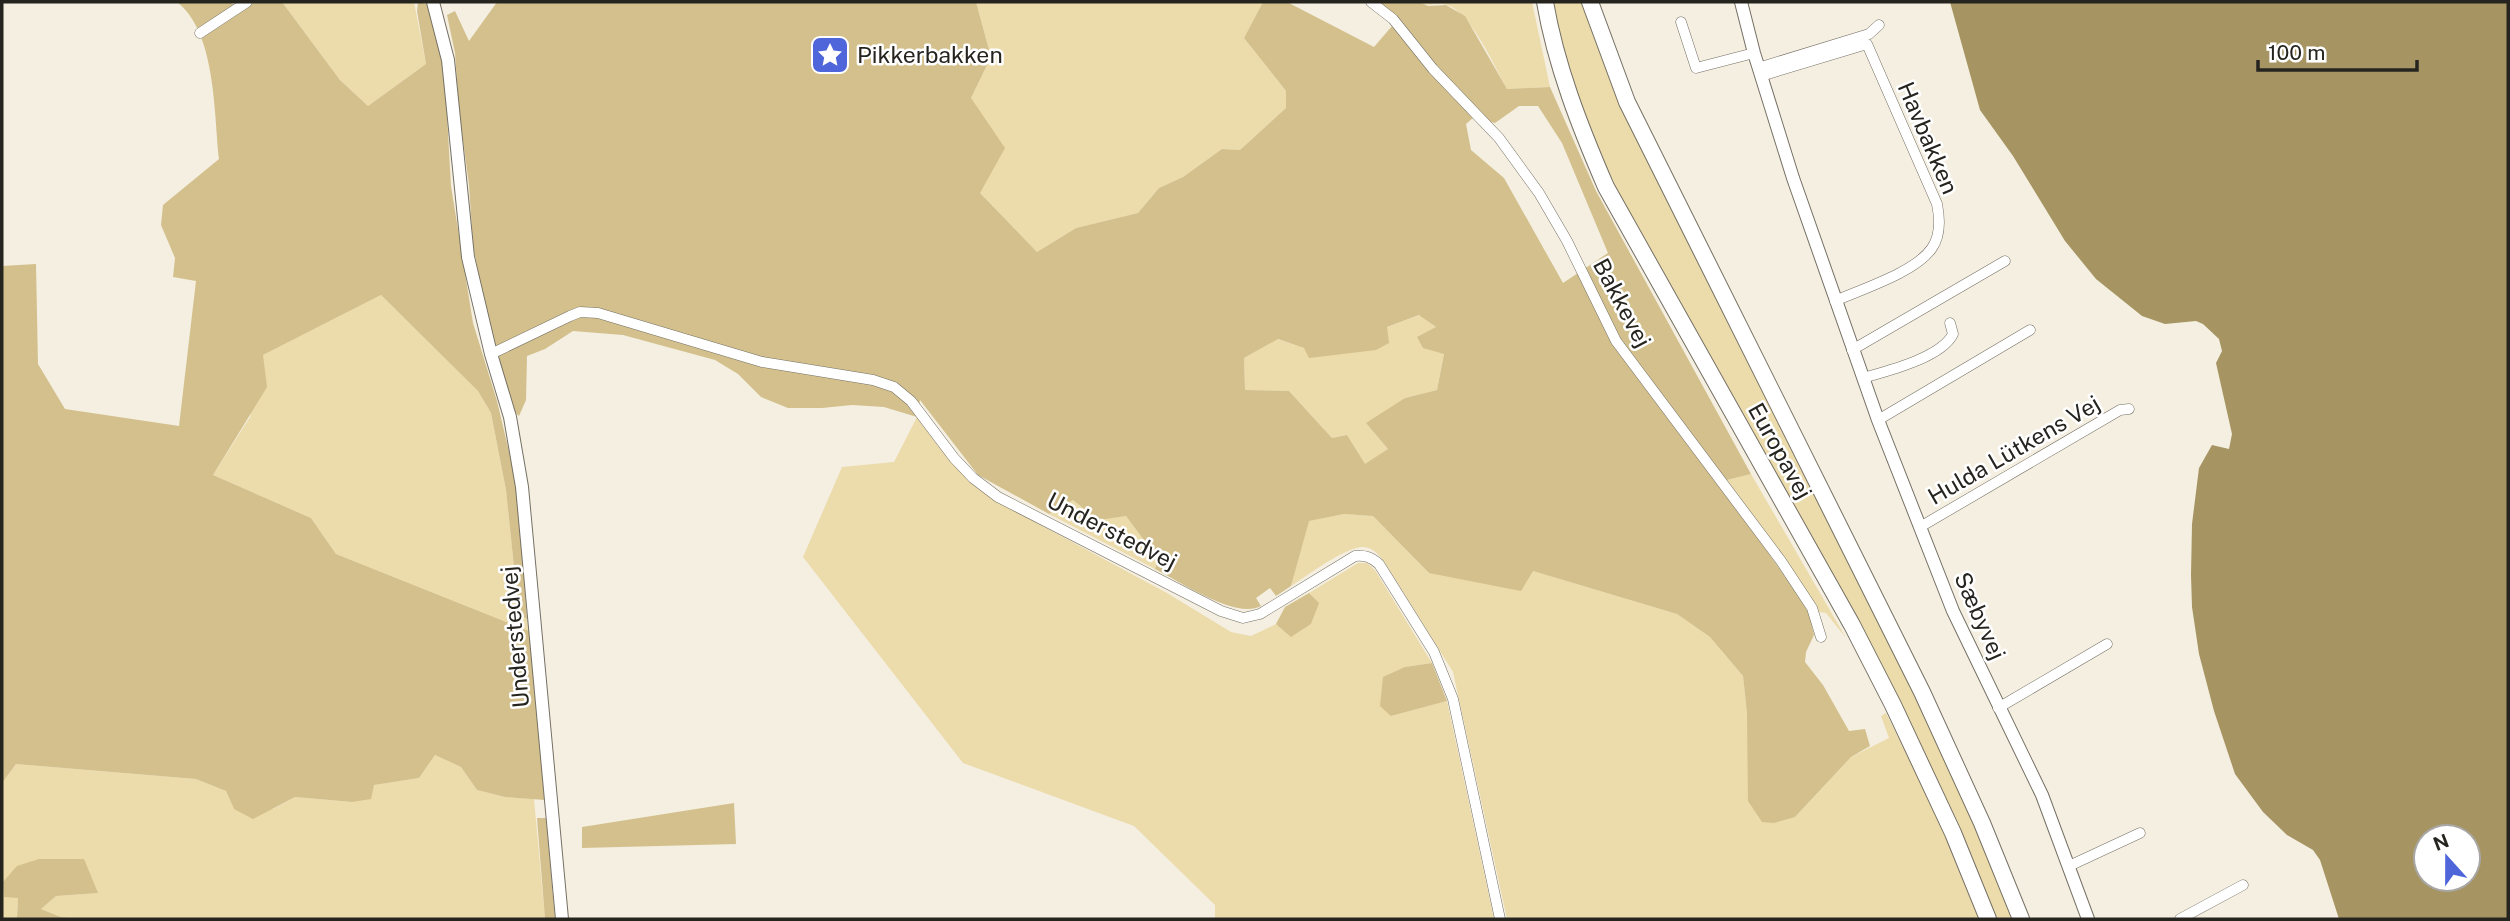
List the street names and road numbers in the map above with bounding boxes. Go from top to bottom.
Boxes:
street label: Havbakken [1893,78,1964,198]
street label: Bakkevej [1588,254,1657,352]
street label: Hulda Lütkens Vej [1923,389,2104,510]
street label: Europavej [1743,398,1818,504]
street label: Understedvej [1043,486,1182,575]
street label: Understedvej [495,565,534,709]
street label: Sæbyvej [1949,568,2012,664]

